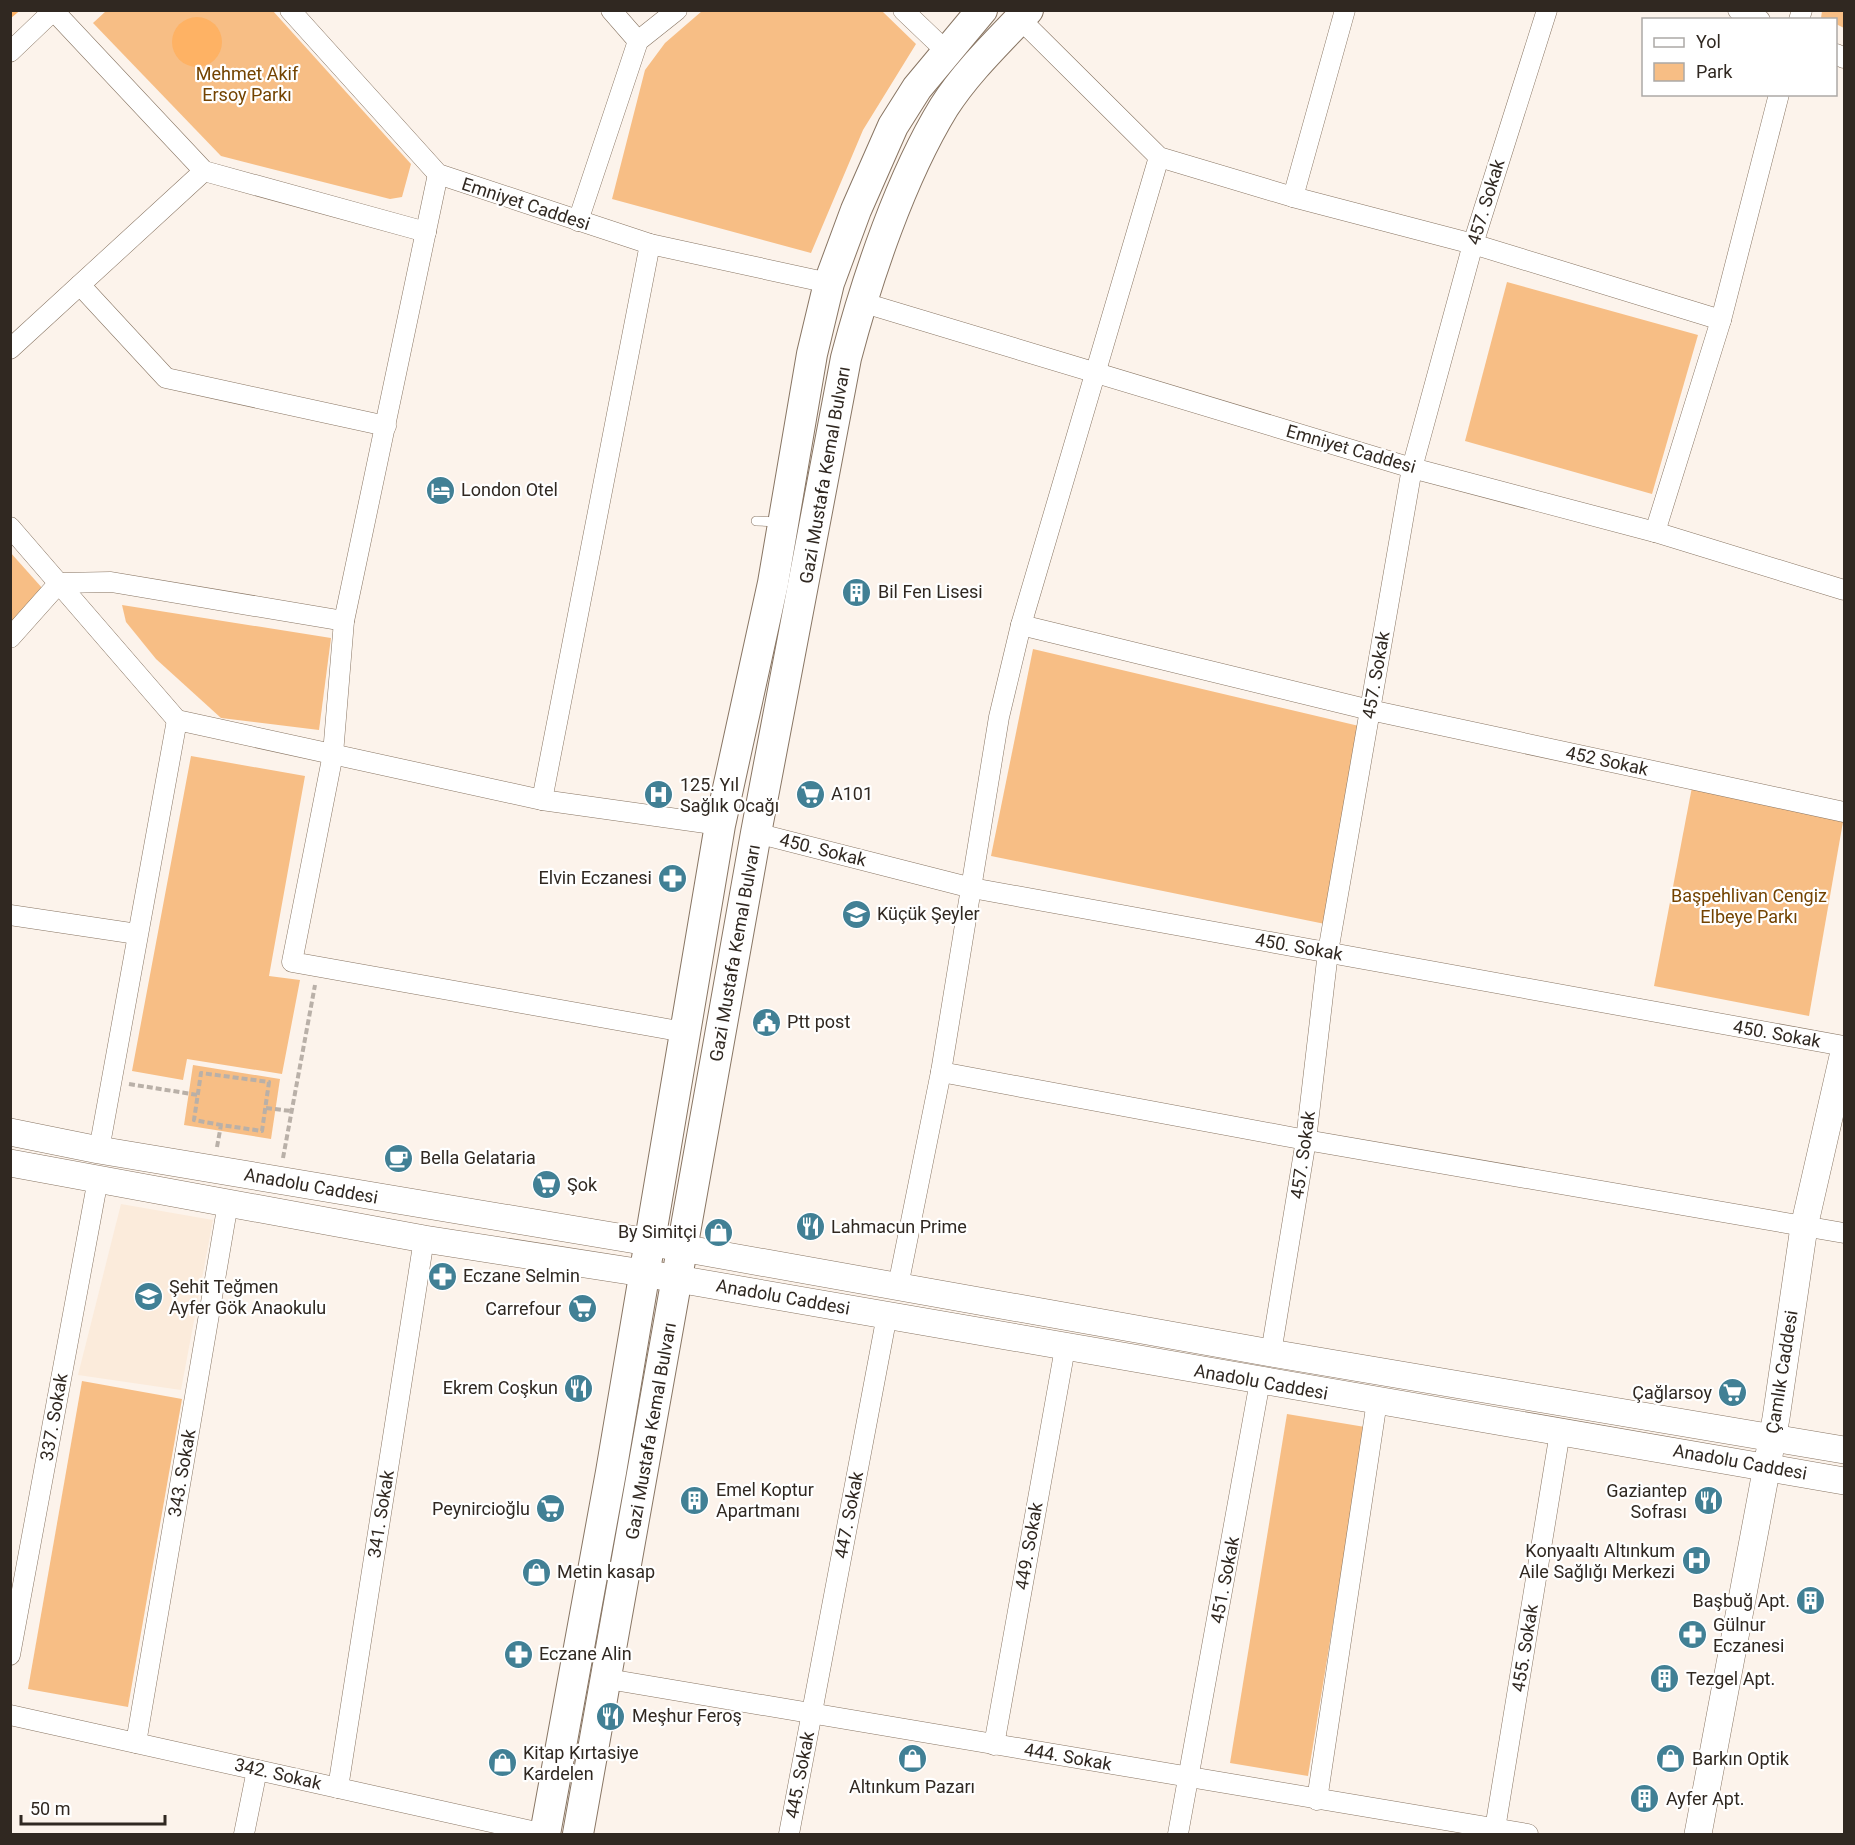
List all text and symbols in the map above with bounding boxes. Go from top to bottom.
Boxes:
legend [1642,18,1837,96]
text: Yol [1696,31,1721,52]
text: Park [1696,61,1733,82]
park label: Mehmet Akif Ersoy Parkı [196,63,299,105]
street label: 457. Sokak [1463,156,1509,247]
street label: Emniyet Caddesi [459,173,593,234]
street label: Gazi Mustafa Kemal Bulvarı [795,365,854,585]
street label: Emniyet Caddesi [1284,420,1418,477]
hotel icon: London Otel [424,474,456,506]
place label: London Otel [461,479,558,500]
building icon: Bil Fen Lisesi [841,576,873,608]
place label: Bil Fen Lisesi [878,581,983,602]
street label: 457. Sokak [1357,629,1394,720]
street label: 452 Sokak [1564,742,1651,780]
place label: 125. Yıl Sağlık Ocağı [680,774,779,816]
supermarket icon: A101 [794,778,826,810]
hospital icon: 125. Yıl Sağlık Ocağı [643,779,675,811]
place label: A101 [831,783,873,804]
street label: 450. Sokak [778,829,869,871]
street label: Gazi Mustafa Kemal Bulvarı [705,843,764,1063]
pharmacy icon: Elvin Eczanesi [657,862,689,894]
place label: Elvin Eczanesi [539,867,652,888]
park label: Başpehlivan Cengiz Elbeye Parkı [1671,885,1827,927]
school or university icon: Küçük Şeyler [840,898,872,930]
place label: Küçük Şeyler [877,903,980,924]
street label: 450. Sokak [1254,928,1345,965]
public building icon: Ptt post [750,1006,782,1038]
place label: Ptt post [787,1011,850,1032]
street label: 450. Sokak [1732,1015,1823,1052]
street label: 457. Sokak [1286,1109,1319,1200]
cafe icon: Bella Gelataria [383,1142,415,1174]
place label: Bella Gelataria [420,1147,536,1168]
street label: Anadolu Caddesi [242,1163,380,1208]
supermarket icon: Şok [530,1169,562,1201]
place label: Şok [567,1174,598,1195]
restaurant icon: Lahmacun Prime [794,1211,826,1243]
shop icon: By Simitçi [702,1216,734,1248]
place label: Lahmacun Prime [831,1216,967,1237]
place label: By Simitçi [618,1221,697,1242]
pharmacy icon: Eczane Selmin [426,1260,458,1292]
place label: Eczane Selmin [463,1265,580,1286]
street label: Anadolu Caddesi [714,1274,852,1319]
place label: Şehit Teğmen Ayfer Gök Anaokulu [169,1276,326,1318]
school or university icon: Şehit Teğmen Ayfer Gök Anaokulu [132,1281,164,1313]
supermarket icon: Carrefour [566,1293,598,1325]
place label: Carrefour [485,1298,561,1319]
street label: Çamlık Caddesi [1761,1309,1802,1435]
street label: Gazi Mustafa Kemal Bulvarı [621,1321,680,1541]
street label: Anadolu Caddesi [1192,1359,1330,1404]
street label: 337. Sokak [35,1371,72,1462]
restaurant icon: Ekrem Coşkun [563,1372,595,1404]
place label: Ekrem Coşkun [443,1377,558,1398]
supermarket icon: Çağlarsoy [1717,1377,1749,1409]
place label: Çağlarsoy [1632,1382,1712,1403]
street label: 343. Sokak [163,1427,200,1518]
street label: Anadolu Caddesi [1671,1439,1809,1484]
street label: 341. Sokak [363,1468,398,1559]
street label: 447. Sokak [830,1469,867,1560]
place label: Emel Koptur Apartmanı [716,1479,814,1521]
place label: Gaziantep Sofrası [1606,1480,1687,1522]
building icon: Emel Koptur Apartmanı [679,1484,711,1516]
restaurant icon: Gaziantep Sofrası [1692,1485,1724,1517]
supermarket icon: Peynircioğlu [535,1493,567,1525]
place label: Peynircioğlu [432,1498,530,1519]
street label: 449. Sokak [1010,1500,1047,1591]
street label: 451. Sokak [1206,1534,1243,1625]
place label: Konyaaltı Altınkum Aile Sağlığı Merkezi [1519,1540,1675,1582]
hospital icon: Konyaaltı Altınkum Aile Sağlığı Merkezi [1680,1545,1712,1577]
shop icon: Metin kasap [520,1556,552,1588]
place label: Metin kasap [557,1561,655,1582]
building icon: Başbuğ Apt. [1795,1585,1827,1617]
place label: Başbuğ Apt. [1693,1590,1790,1611]
street label: 455. Sokak [1507,1602,1542,1693]
place label: Gülnur Eczanesi [1713,1614,1784,1656]
pharmacy icon: Gülnur Eczanesi [1676,1619,1708,1651]
pharmacy icon: Eczane Alin [502,1638,534,1670]
place label: Eczane Alin [539,1643,632,1664]
building icon: Tezgel Apt. [1649,1663,1681,1695]
place label: Tezgel Apt. [1686,1668,1775,1689]
restaurant icon: Meşhur Feroş [595,1700,627,1732]
place label: Meşhur Feroş [632,1705,742,1726]
street label: 445. Sokak [781,1729,818,1820]
street label: 444. Sokak [1023,1738,1114,1775]
place label: Kitap Kırtasiye Kardelen [523,1742,639,1784]
shop icon: Altınkum Pazarı [896,1742,928,1774]
shop icon: Barkın Optik [1655,1743,1687,1775]
shop icon: Kitap Kırtasiye Kardelen [486,1747,518,1779]
place label: Barkın Optik [1692,1748,1790,1769]
street label: 342. Sokak [233,1753,324,1794]
place label: Altınkum Pazarı [849,1776,975,1797]
building icon: Ayfer Apt. [1629,1783,1661,1815]
scale bar [21,1788,165,1826]
place label: Ayfer Apt. [1666,1788,1745,1809]
text: 50 m [30,1798,70,1819]

